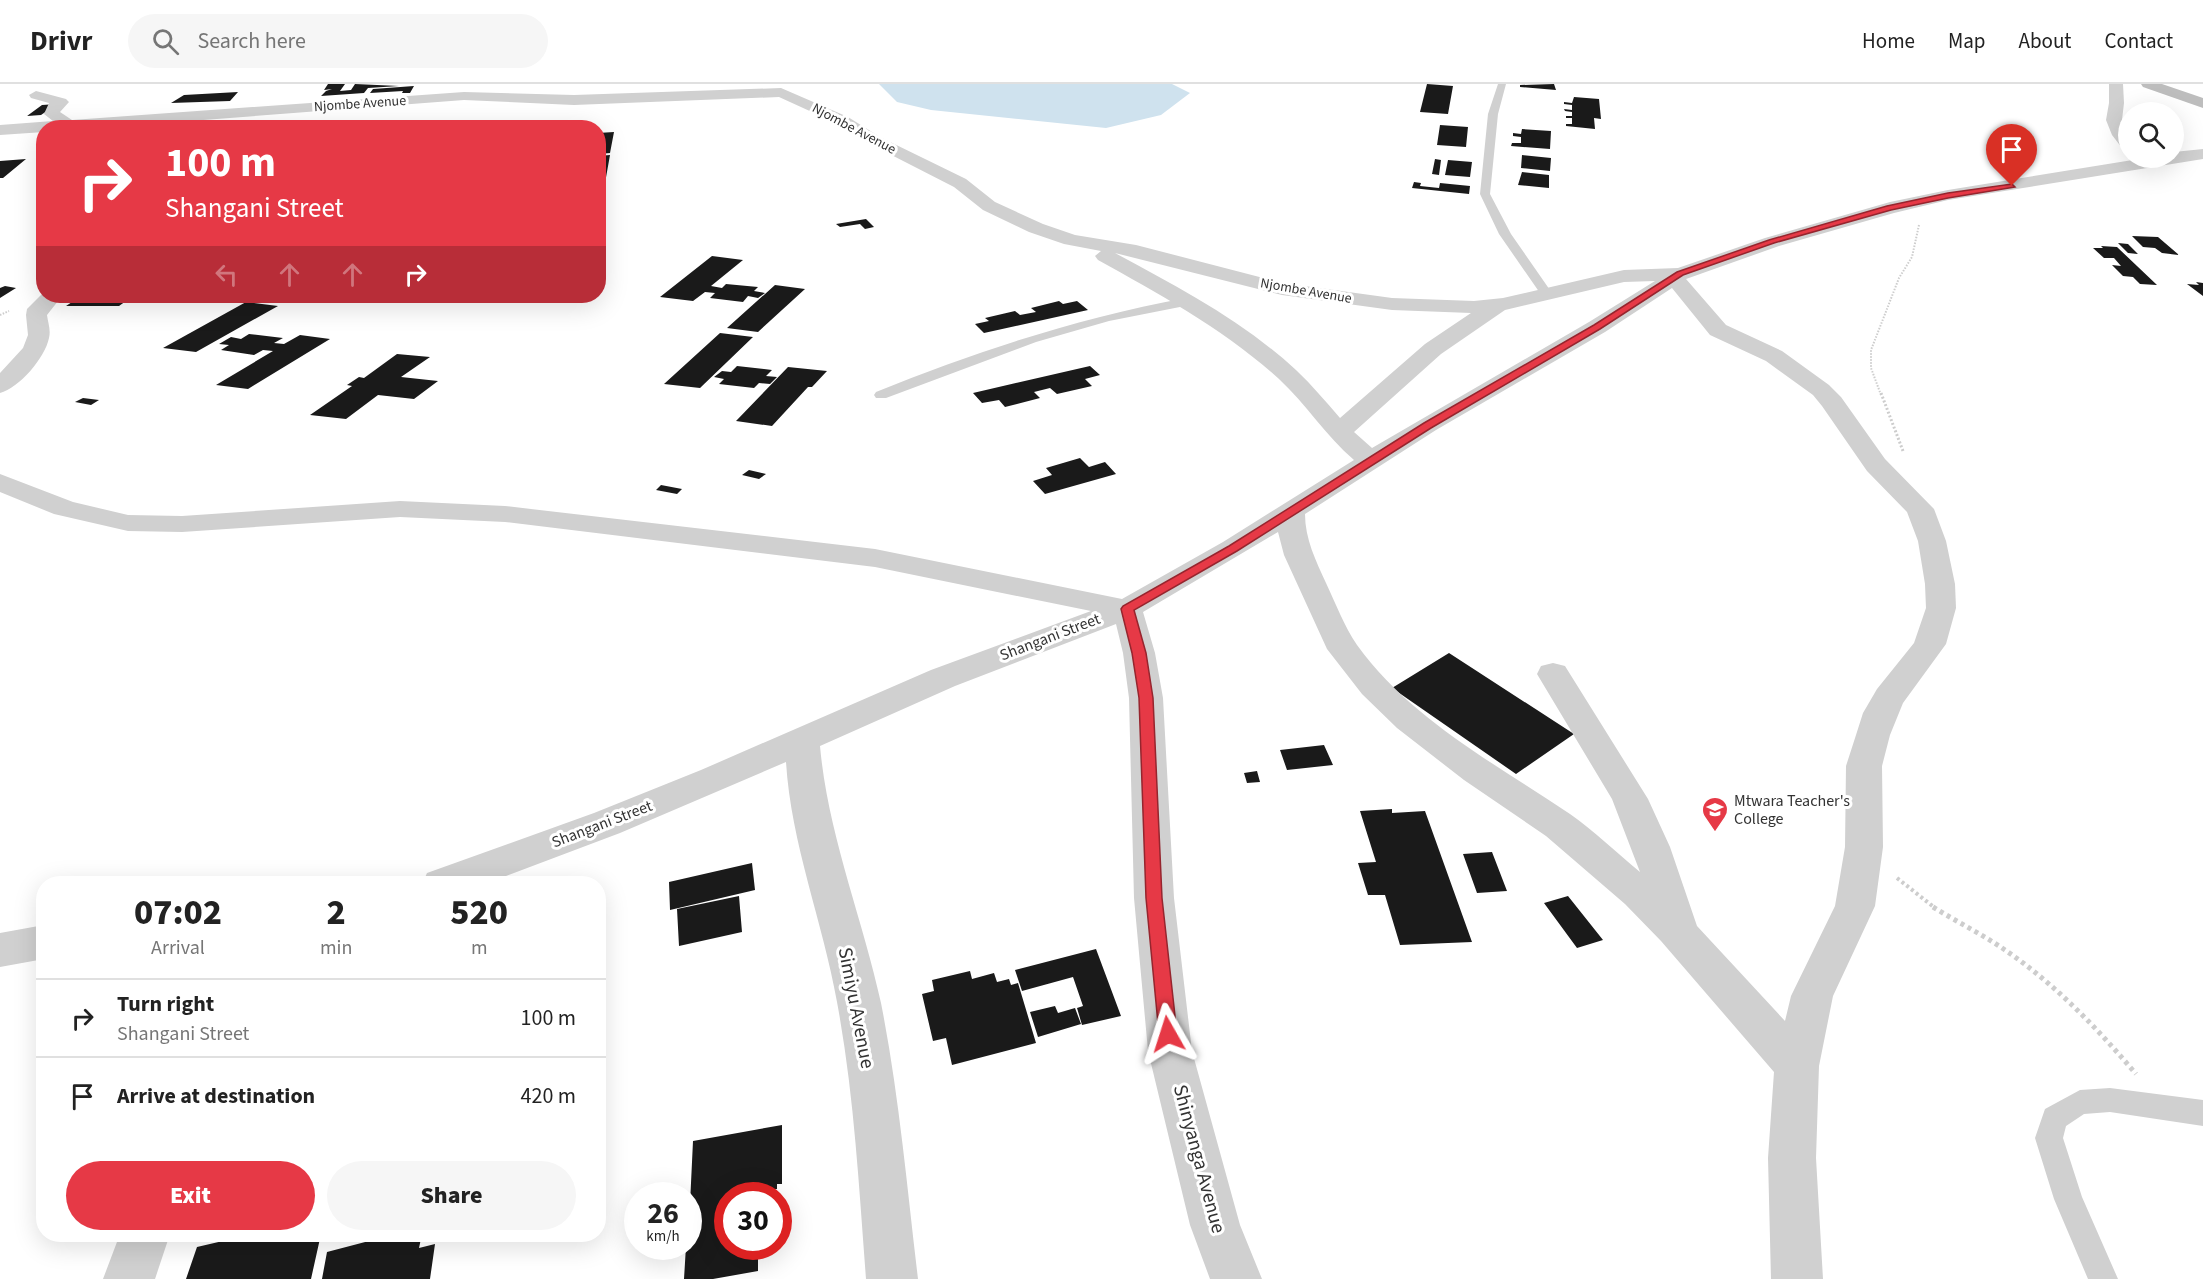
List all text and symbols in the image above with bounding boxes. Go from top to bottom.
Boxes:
search box [128,14,548,68]
text: Drivr [30,21,92,61]
icon: search [149,25,182,58]
text: Search here [197,25,306,57]
text: Home [1862,26,1915,56]
text: Map [1948,26,1986,56]
text: About [2019,26,2071,56]
text: Contact [2104,26,2173,56]
street label: Njombe Avenue [313,91,407,117]
street label: Njombe Avenue [809,98,900,160]
map controls [2118,102,2184,168]
button: search [2118,102,2184,168]
pin [1986,124,2037,186]
text: 100 m [165,133,276,193]
icon: arrive [1995,133,2028,166]
icon: right [66,144,144,222]
text: Shangani Street [165,189,344,228]
icon: left [210,258,243,291]
icon: ahead [273,258,306,291]
icon: ahead [336,258,369,291]
icon: right [399,258,432,291]
street label: Njombe Avenue [1259,273,1353,309]
street label: Shangani Street [997,608,1104,666]
place label: Mtwara Teacher's College [1734,790,1850,830]
street label: Shangani Street [549,795,656,853]
school or university icon: Mtwara Teacher's College [1700,795,1730,833]
text: 07:02 [134,887,222,938]
text: 2 [327,887,346,938]
text: 520 [450,887,508,938]
text: Arrival [151,934,205,962]
text: min [320,934,352,962]
text: m [471,934,487,962]
street label: Simiyu Avenue [831,945,881,1071]
text: Turn right [117,988,214,1020]
icon: right [66,1002,99,1035]
text: 100 m [521,1002,576,1034]
position arrow [1136,1002,1200,1066]
text: Shangani Street [117,1020,249,1048]
icon: arrive [66,1080,99,1113]
text: Arrive at destination [117,1080,315,1112]
text: 420 m [521,1080,576,1112]
street label: Shinyanga Avenue [1166,1082,1232,1237]
button: Exit [66,1161,315,1230]
button: Share [327,1161,576,1230]
speed limit sign: 30 [714,1182,792,1260]
text: 26 [647,1192,679,1235]
text: km/h [646,1226,680,1247]

